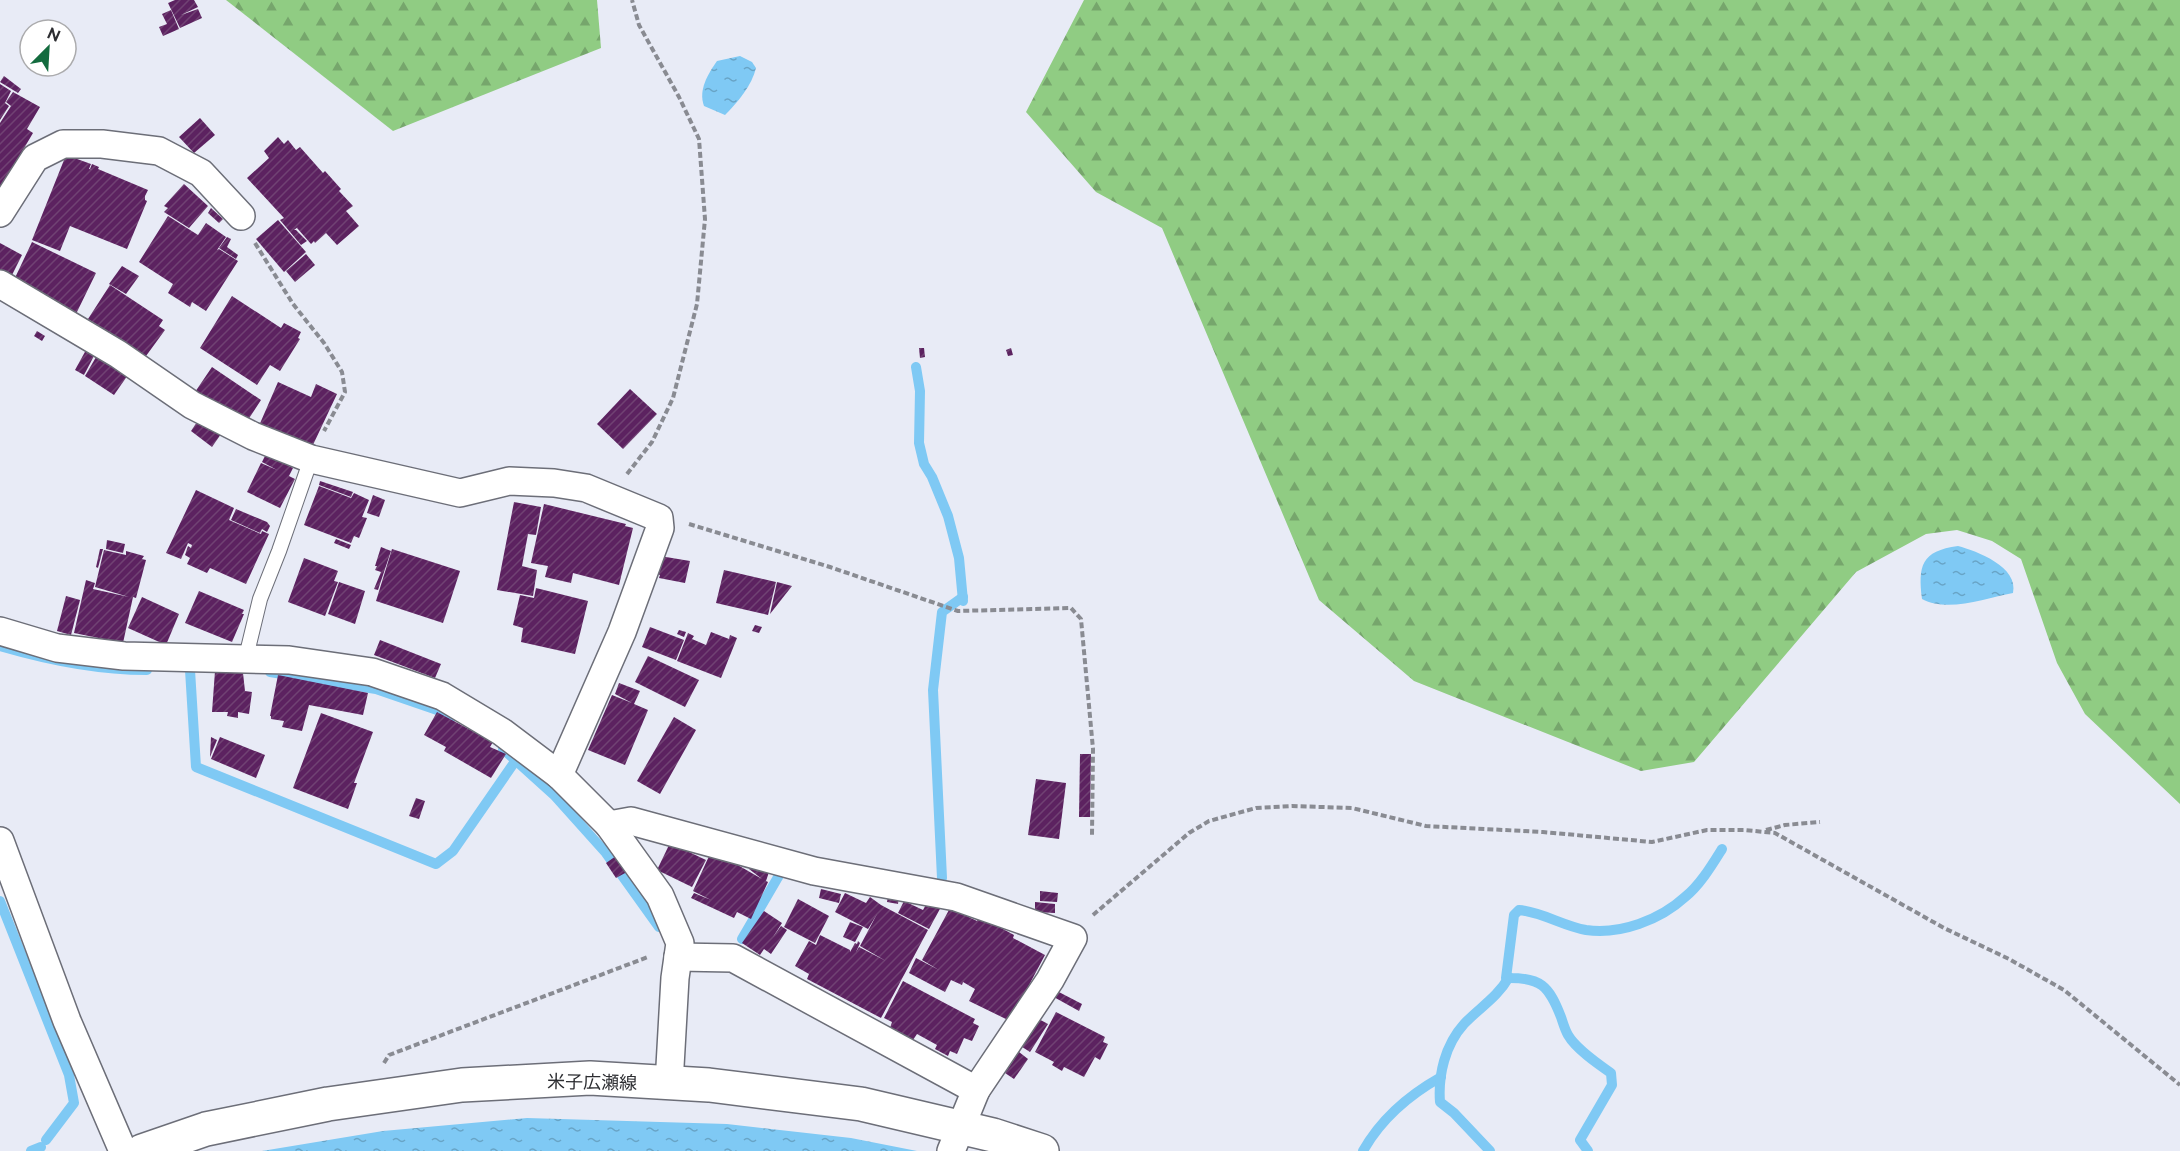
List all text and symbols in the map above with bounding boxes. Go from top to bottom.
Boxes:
north arrow [18,18,78,78]
text: N [44,24,63,46]
street label: 米子広瀬線 [547,1071,637,1093]

